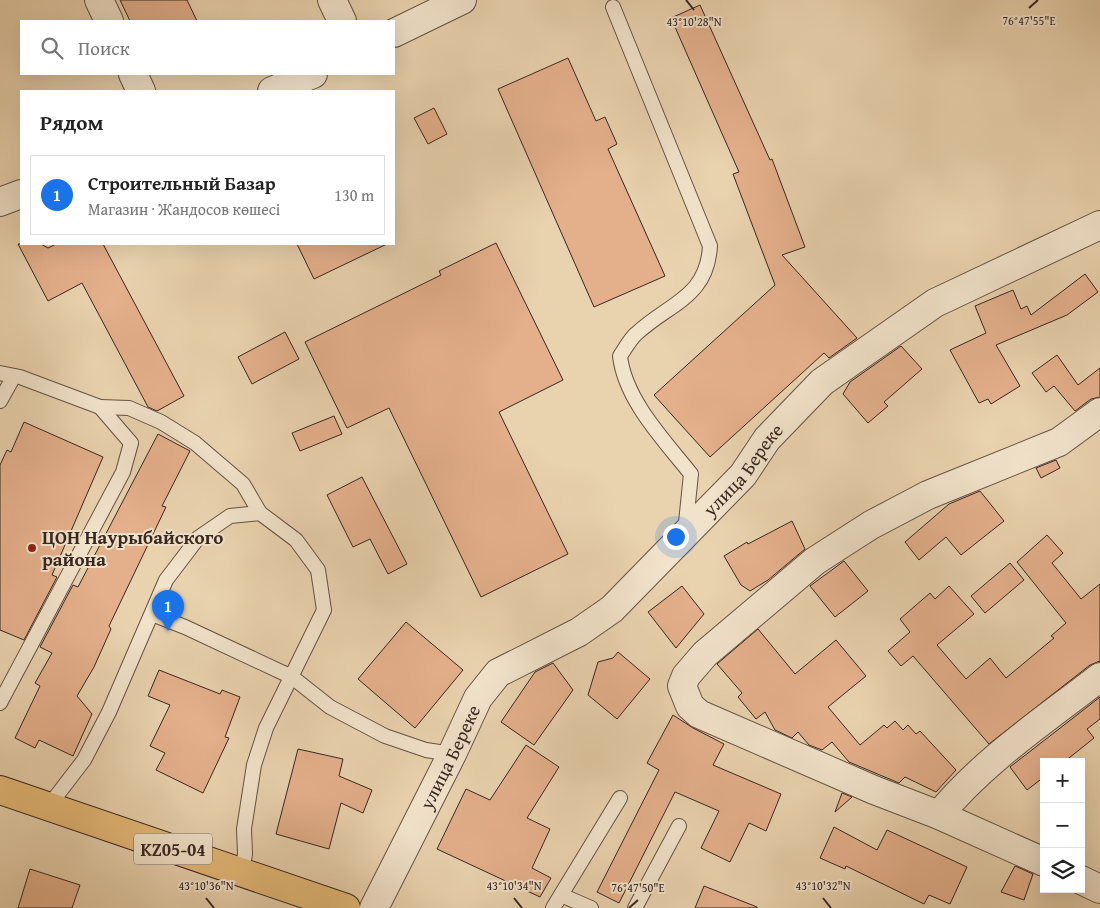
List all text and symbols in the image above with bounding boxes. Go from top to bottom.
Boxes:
text: 76°47'55"E [1002,12,1056,29]
text: 43°10'28"N [666,13,722,30]
search box [20,20,395,75]
icon: search [38,34,66,62]
text: Поиск [78,34,130,62]
text: Рядом [40,107,103,138]
text: Строительный Базар [88,169,276,197]
text: 1 [53,183,61,207]
text: 130 m [334,183,374,207]
text: Магазин · Жандосов көшесі [88,197,280,221]
street label: улица Береке [696,417,789,523]
place label: ЦОН Наурыбайского района [42,523,223,573]
your location [663,524,689,550]
marker: ЦОН Наурыбайского района [26,542,38,554]
pin: 1 [152,590,184,631]
street label: улица Береке [412,700,487,815]
map controls [1040,758,1085,893]
button: + [1040,758,1085,803]
button: − [1040,803,1085,848]
road number: KZ05-04 [134,834,212,864]
button: layers [1040,848,1085,893]
text: 43°10'36"N [178,877,234,894]
text: 43°10'34"N [486,877,542,894]
text: 43°10'32"N [795,877,851,894]
text: 76°47'50"E [611,879,665,896]

